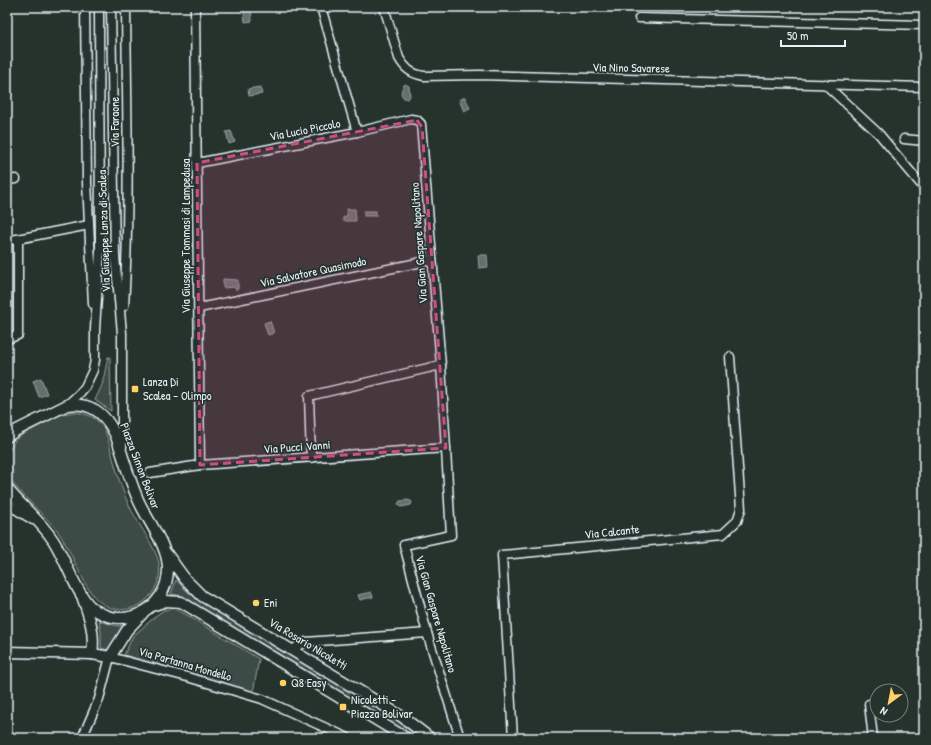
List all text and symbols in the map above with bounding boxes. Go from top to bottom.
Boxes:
scale bar [781,22,845,48]
text: 50 m [787,27,808,44]
street label: Via Nino Savarese [592,58,670,77]
street label: Via Faraone [106,97,123,147]
street label: Via Lucio Piccolo [268,114,342,145]
street label: Via Giuseppe Tommasi di Lampedusa [177,158,194,314]
street label: Via Giuseppe Lanza di Scalea [93,169,114,292]
street label: Via Gian Gaspare Napolitano [406,182,431,304]
street label: Via Salvatore Quasimodo [258,252,368,291]
place label: Lanza Di Scalea - Olimpo [143,373,212,404]
marker: Lanza Di Scalea - Olimpo [130,384,140,394]
street label: Piazza Simon Bolivar [116,420,165,512]
street label: Via Pucci Vanni [263,436,331,457]
street label: Via Calcante [584,520,640,543]
street label: Via Gian Gaspare Napolitano [412,553,461,675]
place label: Eni [264,594,277,611]
marker: Eni [251,598,261,608]
street label: Via Rosario Nicoletti [266,613,351,674]
street label: Via Partanna Mondello [137,642,234,685]
place label: Q8 Easy [291,674,327,691]
marker: Q8 Easy [278,678,288,688]
north arrow [869,683,909,723]
place label: Nicoletti - Piazza Bolivar [351,691,413,722]
marker: Nicoletti - Piazza Bolivar [338,702,348,712]
text: N [877,704,890,719]

